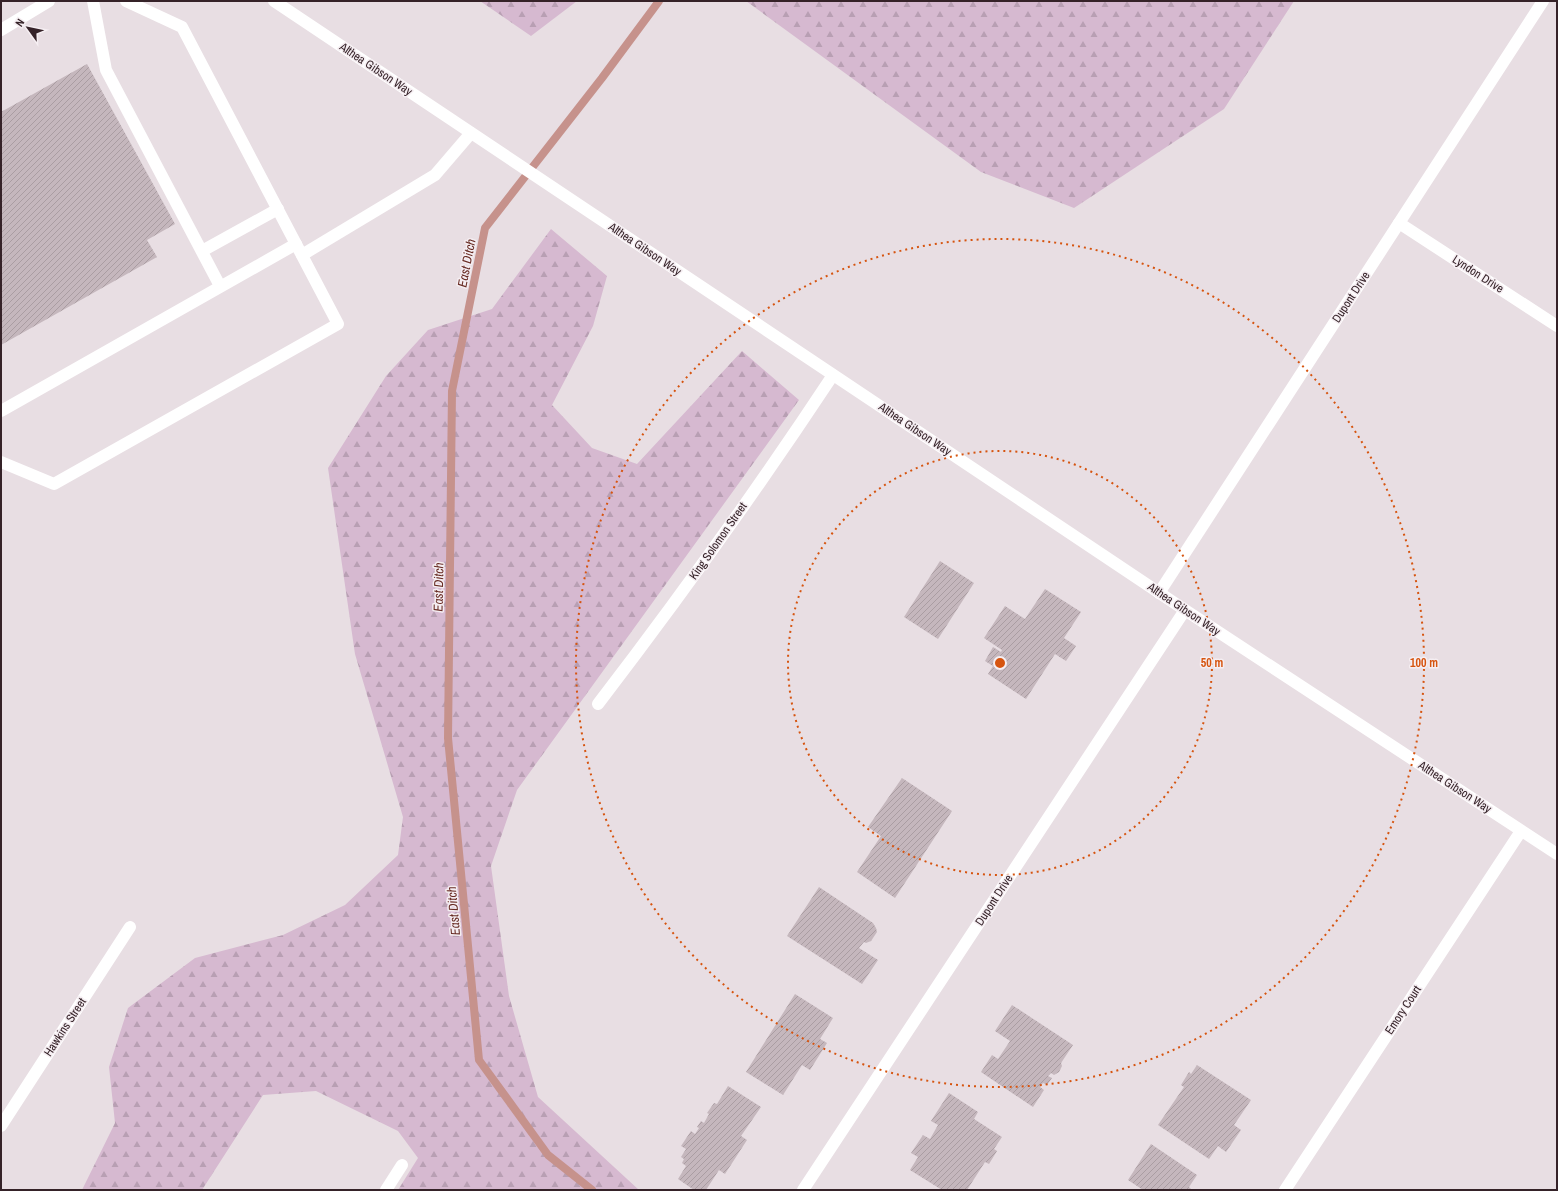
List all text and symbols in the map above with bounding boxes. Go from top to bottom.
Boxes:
north arrow [8,8,48,48]
text: N [12,16,27,29]
street label: Althea Gibson Way [336,38,416,99]
street label: Althea Gibson Way [605,218,685,279]
water label: East Ditch [453,237,480,289]
street label: Lyndon Drive [1449,251,1507,297]
street label: Dupont Drive [1329,268,1373,326]
street label: Althea Gibson Way [875,398,955,459]
street label: King Solomon Street [685,499,751,583]
water label: East Ditch [430,562,447,612]
street label: Althea Gibson Way [1144,578,1224,639]
text: 50 m [1201,655,1223,671]
text: 100 m [1410,655,1438,671]
centre of rings [993,656,1007,670]
street label: Althea Gibson Way [1414,757,1495,817]
street label: Dupont Drive [972,871,1016,929]
water label: East Ditch [443,886,464,936]
street label: Emory Court [1381,982,1425,1038]
street label: Hawkins Street [40,994,90,1059]

